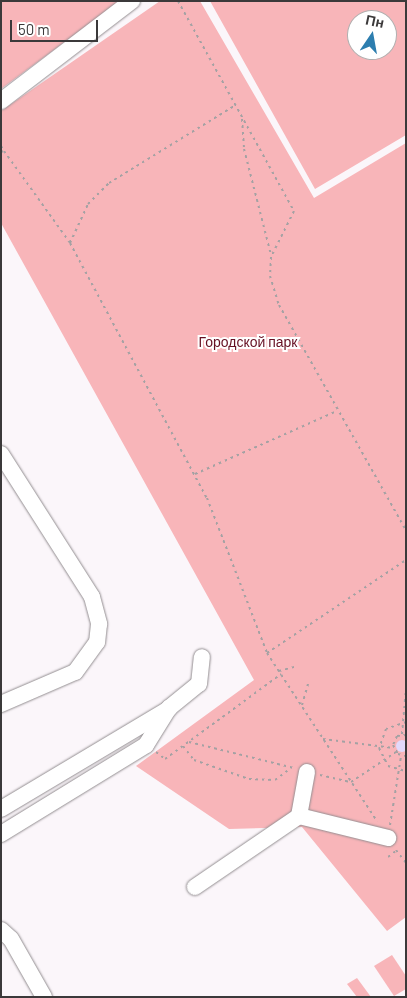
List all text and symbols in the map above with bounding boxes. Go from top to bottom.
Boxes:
scale bar [12,10,100,42]
north arrow [347,10,397,60]
text: Пн [364,11,386,31]
text: 50 m [18,20,50,38]
park label: Городской парк [199,334,297,350]

